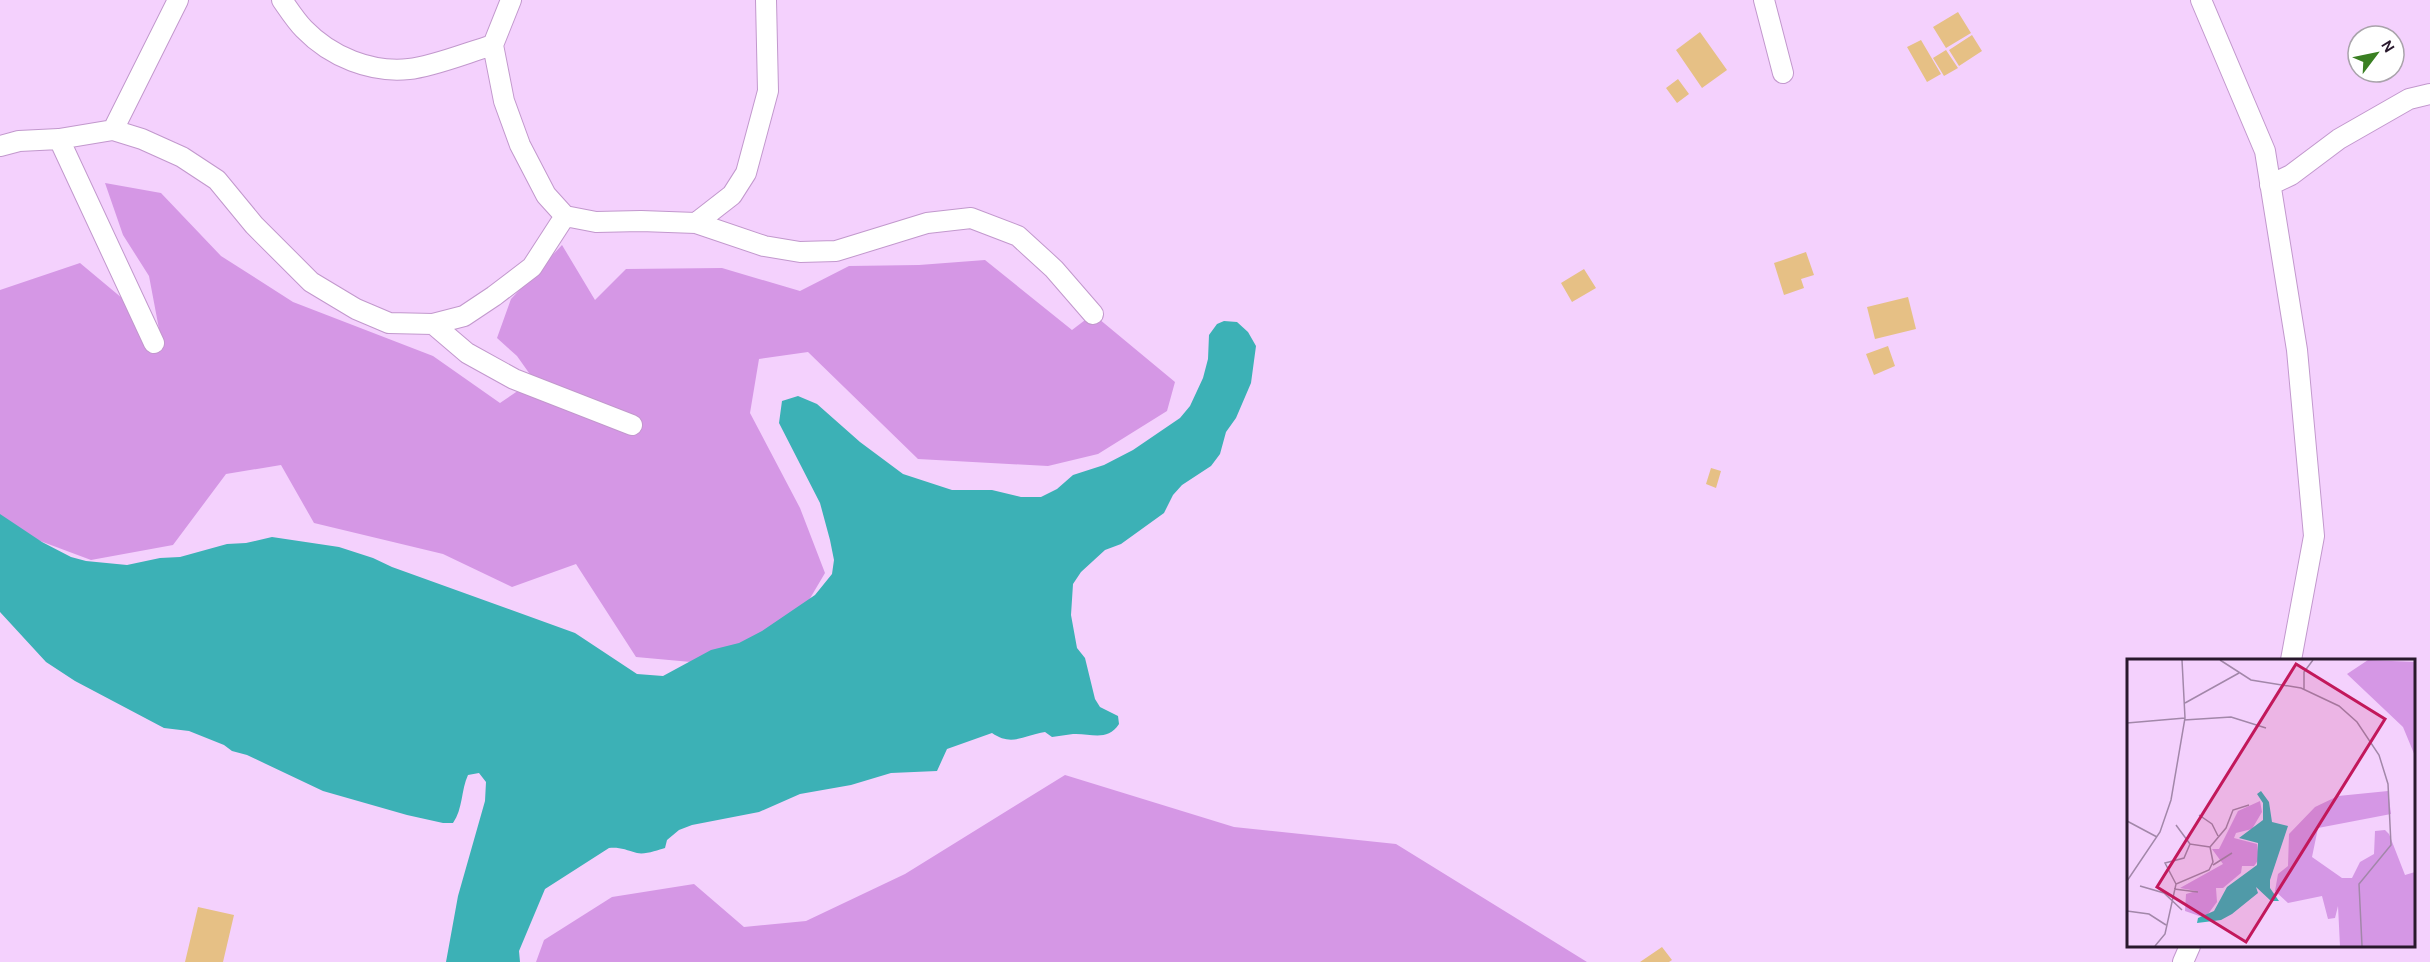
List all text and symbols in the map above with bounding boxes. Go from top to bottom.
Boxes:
north arrow [2346,24,2406,84]
text: N [2377,36,2399,56]
inset map [2127,659,2415,947]

